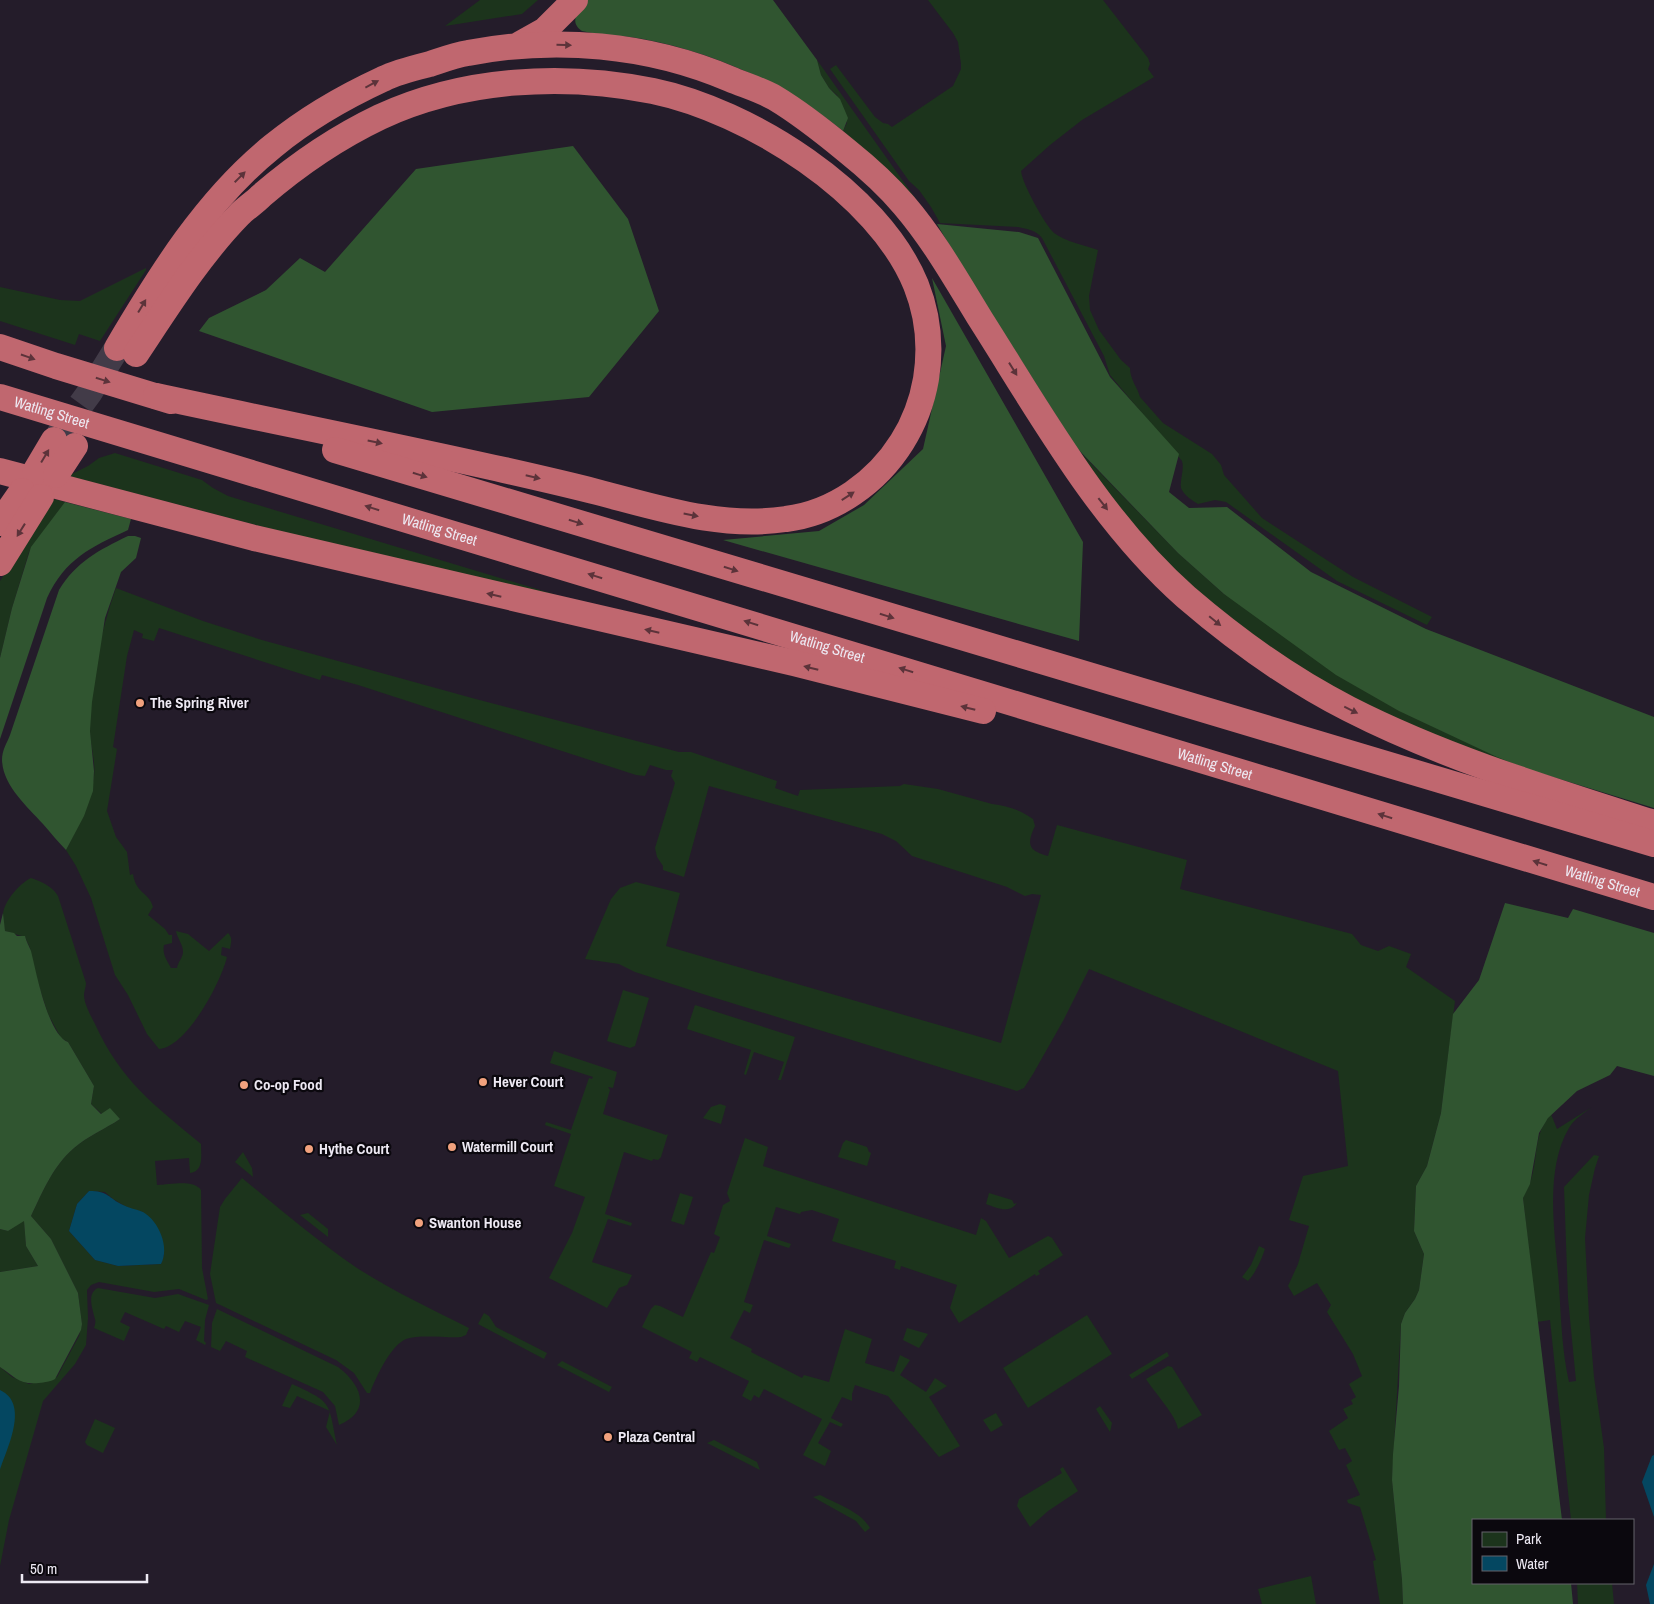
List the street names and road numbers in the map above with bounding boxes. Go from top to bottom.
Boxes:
street label: Watling Street [12,391,93,434]
street label: Watling Street [399,508,480,551]
street label: Watling Street [787,625,868,668]
street label: Watling Street [1175,742,1256,785]
street label: Watling Street [1562,860,1643,902]

